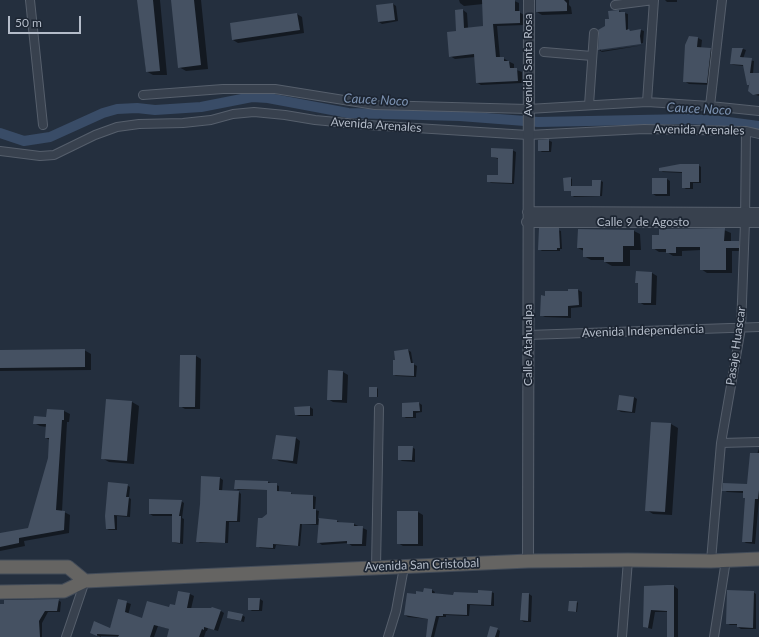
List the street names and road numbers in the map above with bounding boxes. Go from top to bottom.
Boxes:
street label: Avenida Santa Rosa [521,14,535,116]
street label: Avenida Arenales [330,115,422,135]
street label: Avenida Arenales [653,122,745,138]
street label: Calle 9 de Agosto [597,215,689,229]
street label: Calle Atahualpa [521,304,535,386]
street label: Pasaje Huascar [723,306,749,386]
street label: Avenida Independencia [582,322,704,340]
street label: Avenida San Cristobal [365,556,479,574]

